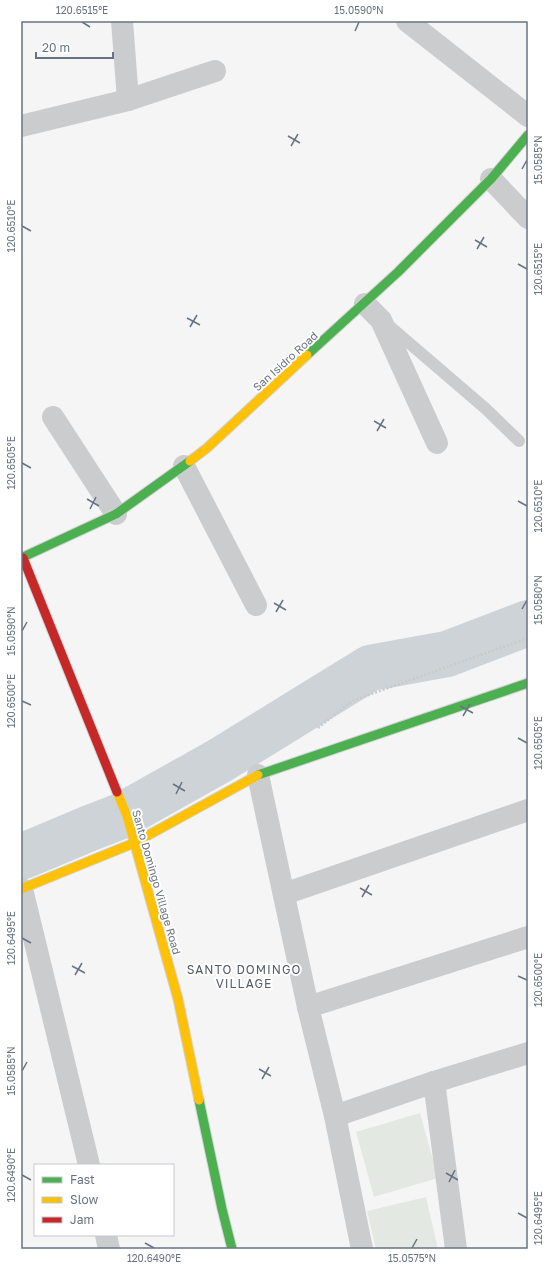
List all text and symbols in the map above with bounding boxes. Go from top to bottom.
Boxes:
text: 120.6515°E [56,4,108,16]
text: 15.0590°N [334,4,384,16]
scale bar [36,34,113,60]
text: 20 m [42,40,70,55]
text: 15.0585°N [532,135,544,185]
text: 120.6510°E [5,200,17,252]
text: 120.6515°E [532,243,544,295]
street label: San Isidro Road [250,329,320,393]
text: 120.6505°E [5,436,17,490]
text: 120.6510°E [532,480,544,532]
text: 15.0580°N [532,575,544,625]
text: 15.0590°N [5,606,17,656]
text: 120.6500°E [5,674,17,728]
text: 120.6505°E [532,716,544,770]
street label: Santo Domingo Village Road [130,808,184,956]
text: 120.6495°E [5,911,17,965]
text: 120.6500°E [532,953,544,1007]
district label: SANTO DOMINGO VILLAGE [187,962,301,991]
text: 15.0585°N [5,1046,17,1096]
text: 120.6490°E [5,1148,17,1202]
legend [34,1164,174,1236]
text: Fast [70,1172,95,1187]
text: 120.6495°E [532,1191,544,1245]
text: Slow [70,1192,98,1207]
text: Jam [70,1212,94,1227]
text: 120.6490°E [127,1252,181,1264]
text: 15.0575°N [388,1252,436,1264]

